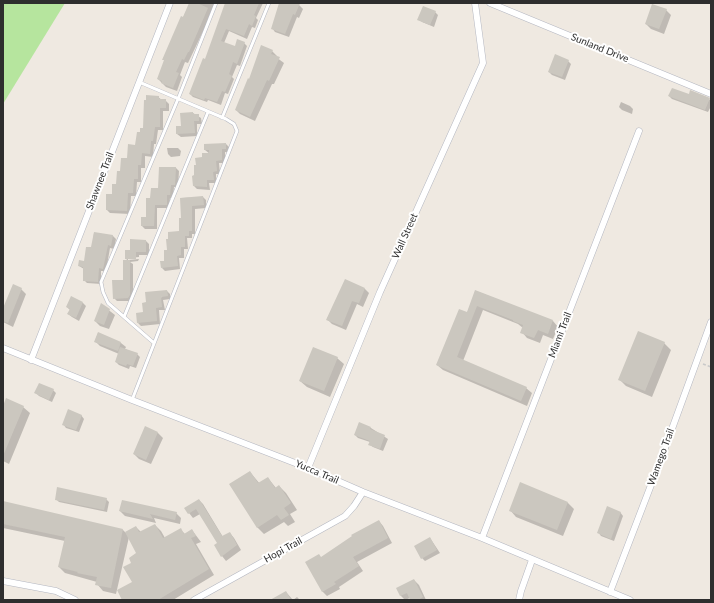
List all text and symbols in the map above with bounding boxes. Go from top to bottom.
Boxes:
street label: Sunland Drive [569,31,631,65]
street label: Shawnee Trail [84,151,116,211]
street label: Wall Street [390,211,420,261]
street label: Miami Trail [546,311,574,359]
street label: Wamego Trail [645,427,677,487]
street label: Yucca Trail [293,457,341,487]
street label: Hopi Trail [262,535,304,565]

